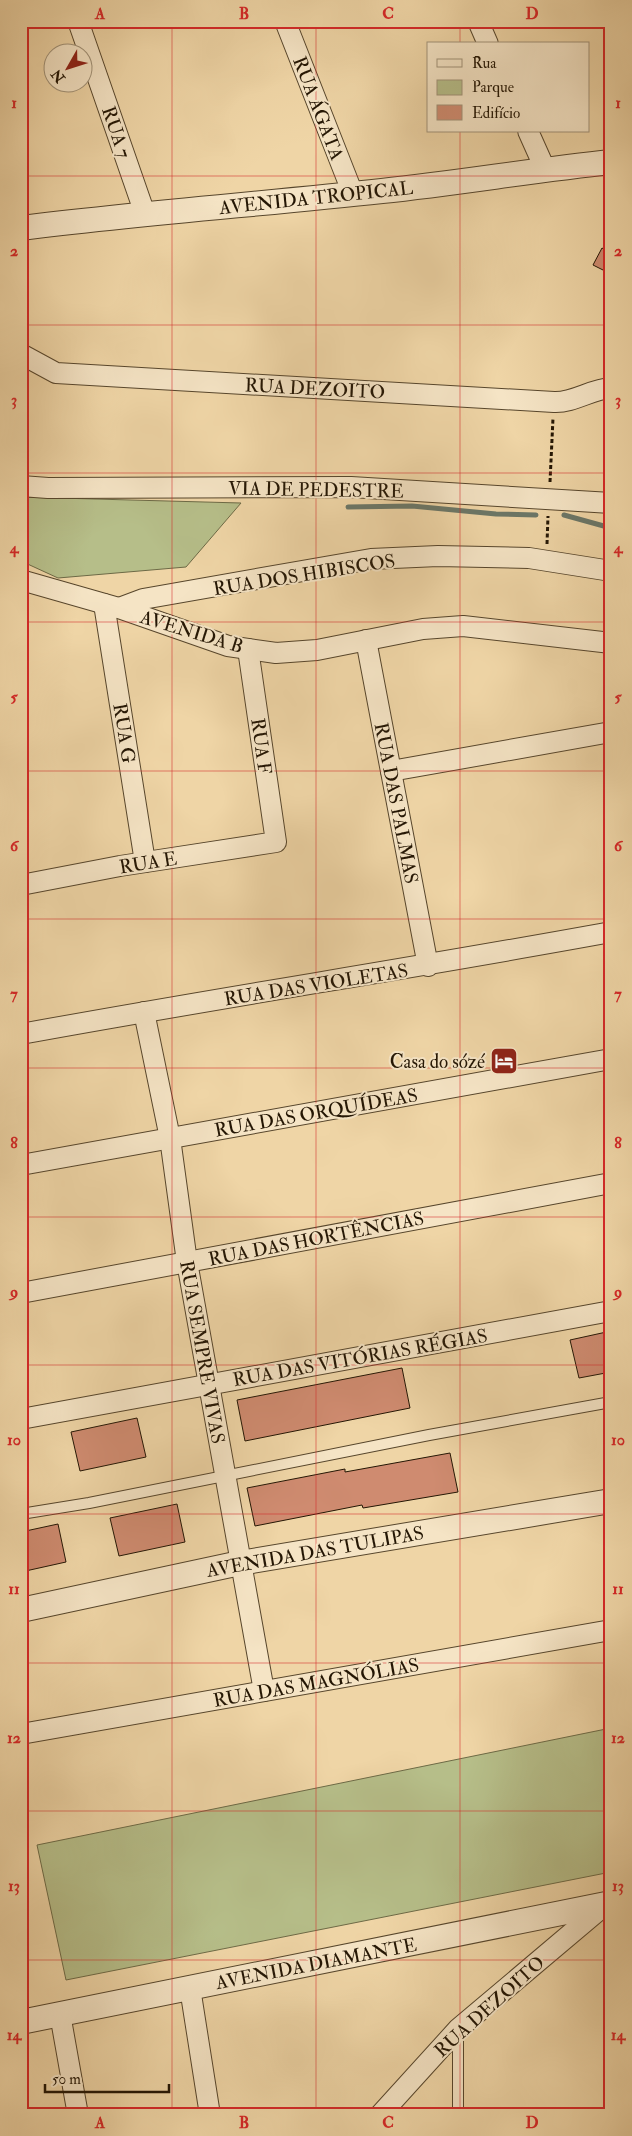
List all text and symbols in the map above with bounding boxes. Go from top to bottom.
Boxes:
text: A [94,4,106,24]
text: B [239,4,249,24]
text: C [382,4,394,24]
text: D [525,4,539,24]
north arrow [42,42,92,92]
legend [427,42,590,132]
street label: RUA ÁGATA [287,52,351,164]
text: Rua [472,54,497,73]
text: N [47,65,69,87]
text: Parque [472,78,514,97]
text: 1 [11,93,17,113]
text: 1 [615,93,621,113]
street label: RUA 7 [96,103,136,162]
text: Edifício [472,104,520,123]
street label: AVENIDA TROPICAL [217,176,415,220]
text: 2 [10,241,18,261]
text: 2 [614,241,622,261]
street label: RUA DEZOITO [244,373,386,405]
text: 3 [11,390,17,410]
text: 3 [615,390,621,410]
street label: VIA DE PEDESTRE [228,476,404,504]
text: 4 [9,538,20,558]
text: 4 [613,538,624,558]
street label: RUA DOS HIBISCOS [211,549,397,601]
street label: AVENIDA B [136,605,246,659]
text: 5 [10,687,18,707]
text: 5 [614,687,622,707]
street label: RUA G [107,701,141,765]
street label: RUA F [245,717,277,776]
street label: RUA DAS PALMAS [369,721,423,886]
text: 6 [10,836,20,856]
text: 6 [614,836,624,856]
street label: RUA E [118,847,179,879]
street label: RUA DAS VIOLETAS [222,959,410,1011]
text: 7 [10,984,18,1004]
text: 7 [614,984,622,1004]
hotel icon: Casa do sózé [489,1046,519,1076]
place label: Casa do sózé [390,1050,485,1074]
street label: RUA DAS ORQUÍDEAS [212,1081,420,1143]
text: 8 [10,1133,18,1153]
text: 8 [614,1133,622,1153]
street label: RUA DAS HORTÊNCIAS [206,1204,426,1272]
street label: RUA SEMPRE VIVAS [174,1259,230,1446]
text: 9 [8,1282,18,1302]
text: 9 [612,1282,622,1302]
street label: RUA DAS VITÓRIAS RÉGIAS [231,1322,489,1392]
text: 10 [7,1430,21,1450]
text: 10 [611,1430,625,1450]
street label: AVENIDA DAS TULIPAS [204,1521,426,1583]
text: 11 [8,1579,20,1599]
text: 11 [612,1579,624,1599]
street label: RUA DAS MAGNÓLIAS [211,1651,421,1713]
text: 12 [7,1728,21,1748]
text: 12 [611,1728,625,1748]
text: 13 [8,1876,20,1896]
text: 13 [612,1876,624,1896]
street label: AVENIDA DIAMANTE [213,1933,419,1995]
street label: RUA DEZOITO [430,1951,550,2063]
text: 14 [7,2025,23,2045]
text: 14 [611,2025,627,2045]
scale bar [45,2061,169,2093]
text: 50 m [52,2070,81,2089]
text: A [94,2113,106,2133]
text: B [239,2113,249,2133]
text: C [382,2113,394,2133]
text: D [525,2113,539,2133]

